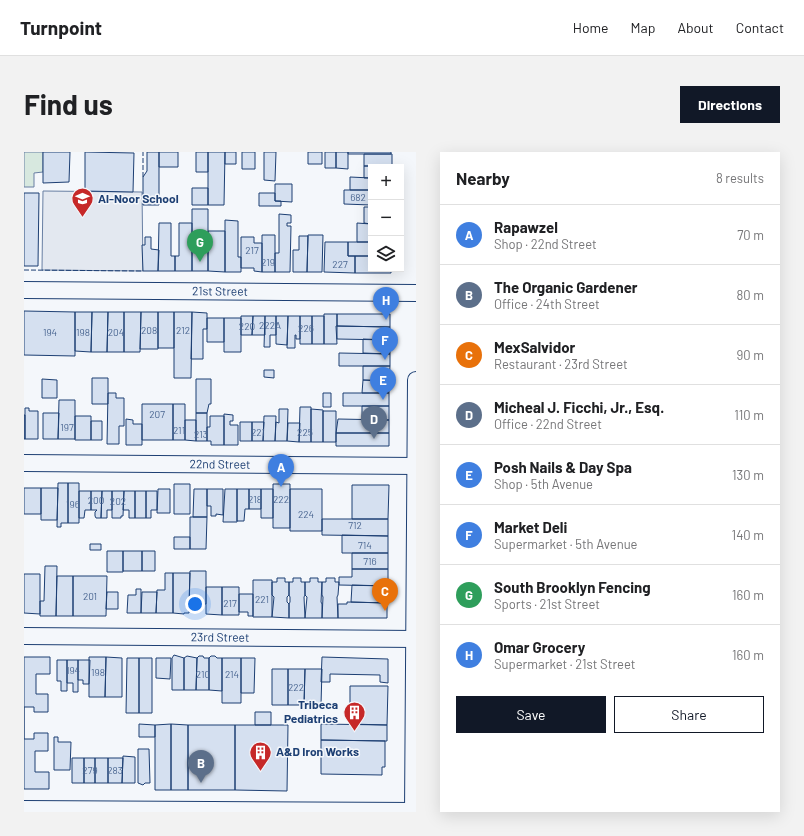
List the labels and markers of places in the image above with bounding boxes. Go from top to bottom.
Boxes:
school or university icon: Al-Noor School [70,186,96,219]
place label: Al-Noor School [98,191,179,205]
pin: G [187,229,213,262]
pin: H [373,287,399,320]
pin: F [372,327,398,360]
pin: E [370,367,396,400]
pin: D [361,406,387,439]
pin: A [268,454,294,487]
pin: C [372,578,398,611]
place label: Tribeca Pediatrics [284,697,338,725]
building icon: Tribeca Pediatrics [341,699,367,732]
building icon: A&D Iron Works [248,739,274,772]
place label: A&D Iron Works [276,744,359,758]
pin: B [188,750,214,783]

